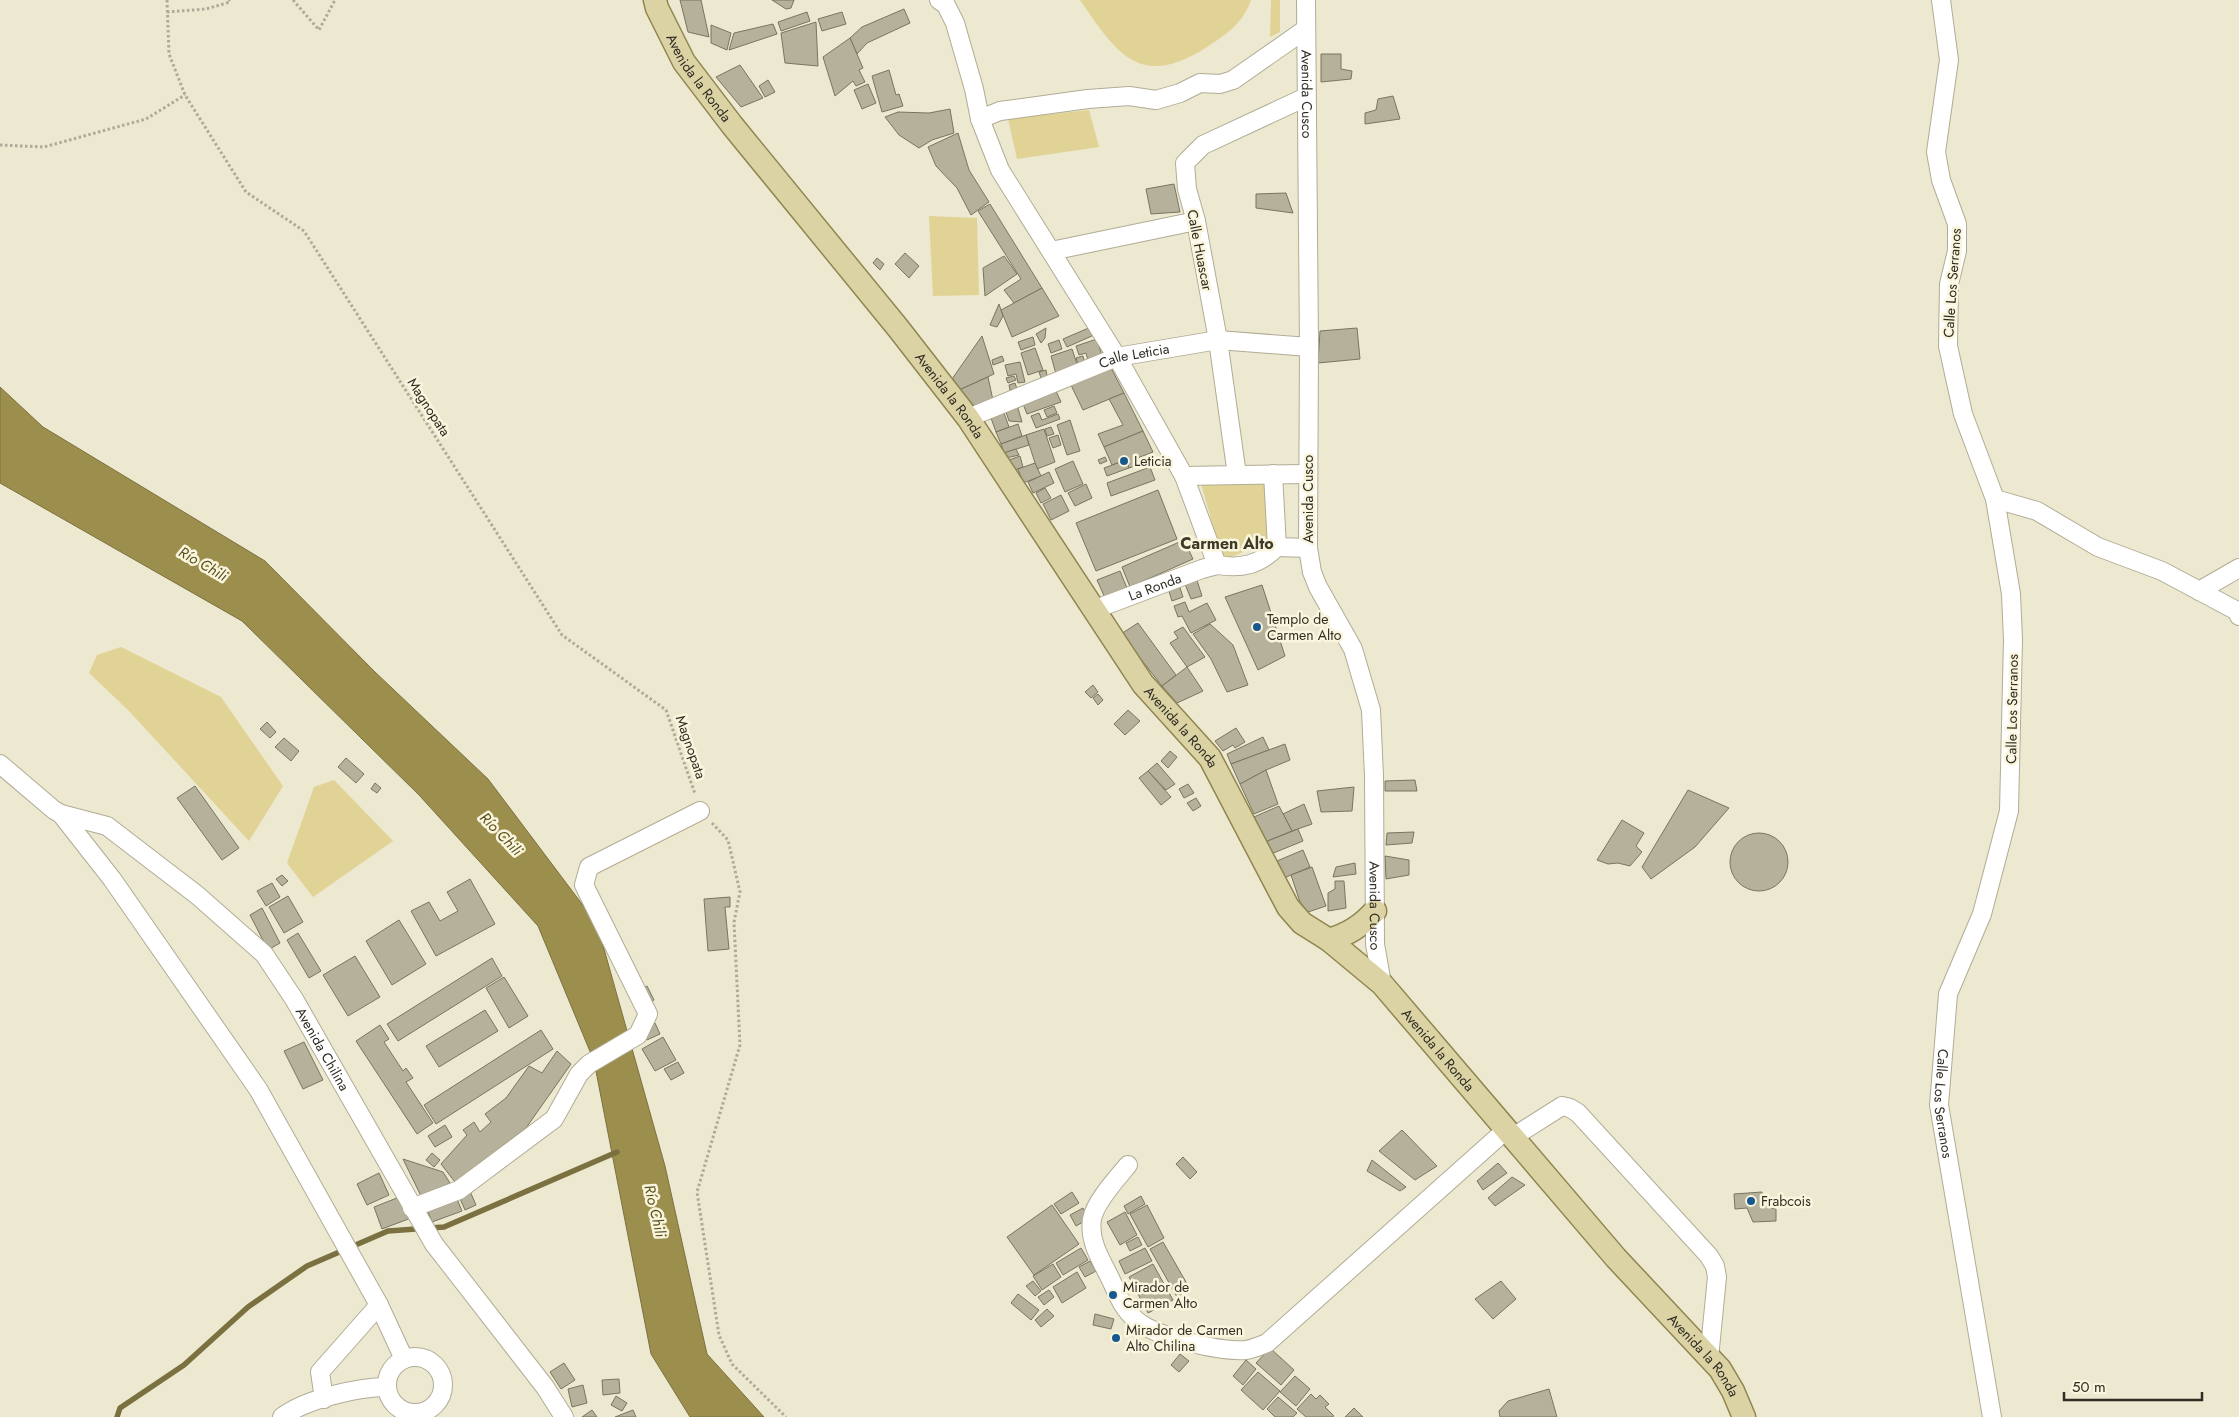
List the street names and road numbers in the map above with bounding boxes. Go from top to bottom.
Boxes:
street label: Avenida la Ronda [661,30,736,126]
street label: Avenida Cusco [1296,50,1317,139]
street label: Calle Huascar [1182,208,1218,292]
street label: Calle Los Serranos [1938,227,1966,338]
street label: Calle Leticia [1096,338,1171,373]
street label: Avenida la Ronda [911,348,989,442]
street label: Magnopata [403,374,455,440]
street label: Avenida Cusco [1298,454,1318,543]
street label: La Ronda [1126,568,1184,606]
street label: Calle Los Serranos [2001,654,2023,764]
street label: Avenida la Ronda [1140,682,1223,771]
street label: Magnopata [671,713,711,781]
street label: Avenida Cusco [1365,861,1386,952]
street label: Avenida Chilina [291,1004,354,1095]
street label: Avenida la Ronda [1397,1004,1479,1096]
street label: Calle Los Serranos [1929,1048,1958,1160]
street label: Avenida la Ronda [1663,1309,1744,1400]

